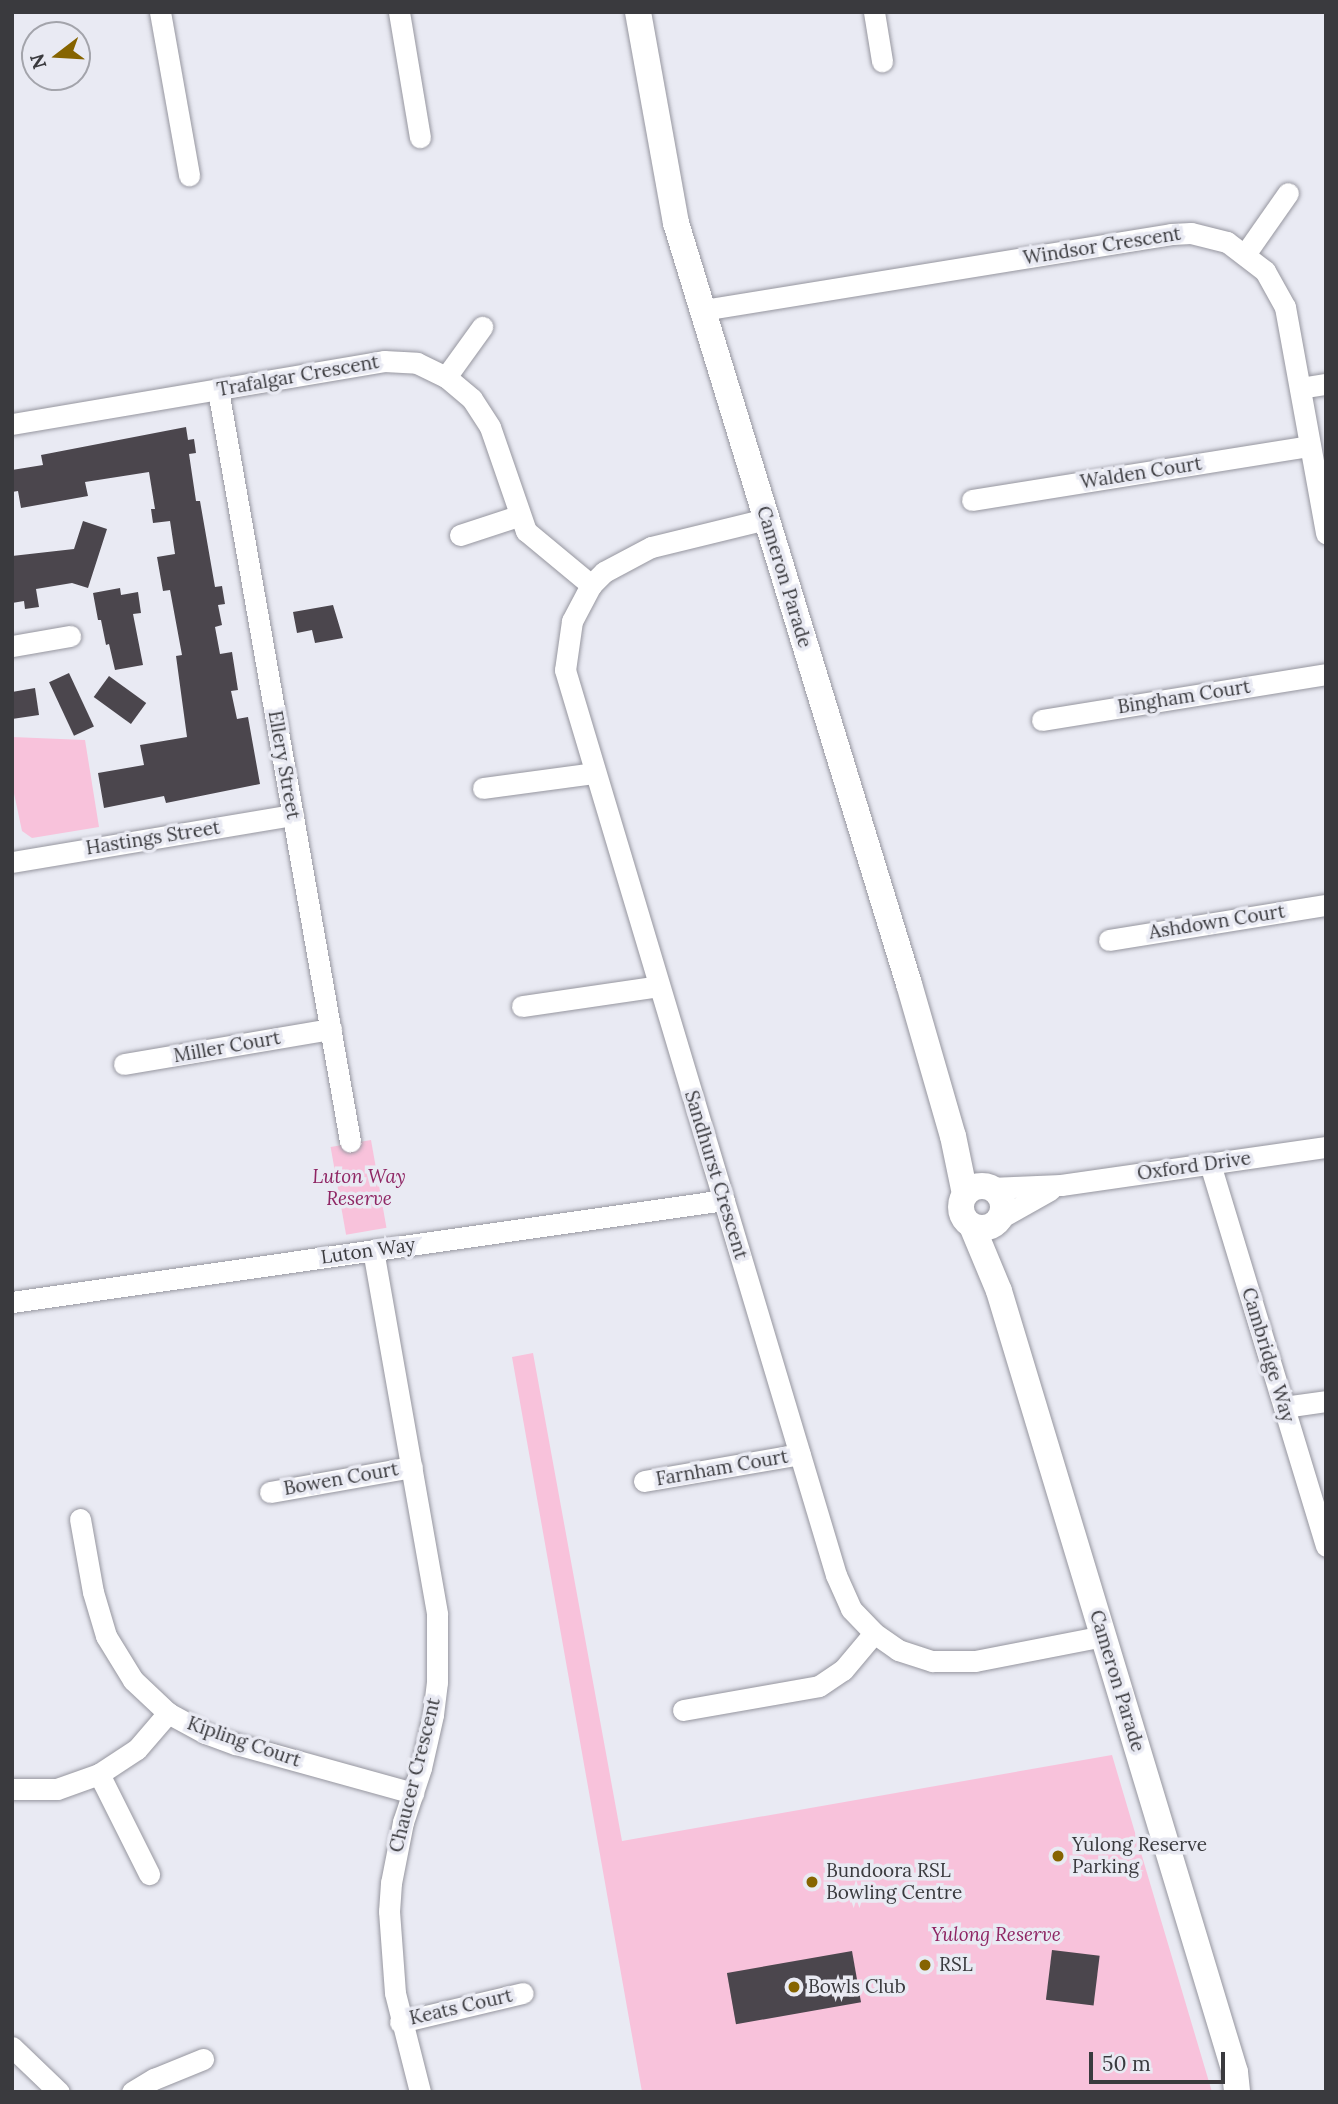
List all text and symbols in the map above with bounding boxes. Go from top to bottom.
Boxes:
north arrow [21,21,91,91]
text: N [24,51,51,72]
street label: Windsor Crescent [1021,222,1183,270]
street label: Trafalgar Crescent [215,351,381,401]
street label: Walden Court [1079,452,1203,494]
street label: Cameron Parade [752,503,816,651]
street label: Bingham Court [1116,675,1252,719]
street label: Ellery Street [263,709,305,821]
street label: Hastings Street [84,816,222,860]
street label: Ashdown Court [1147,900,1287,944]
street label: Miller Court [172,1026,282,1068]
street label: Sandhurst Crescent [680,1088,752,1262]
street label: Oxford Drive [1136,1147,1252,1185]
park label: Luton Way Reserve [312,1166,406,1210]
street label: Luton Way [319,1233,417,1269]
street label: Cambridge Way [1237,1285,1299,1425]
street label: Farnham Court [654,1445,790,1491]
street label: Bowen Court [282,1458,400,1500]
street label: Cameron Parade [1085,1607,1149,1755]
street label: Chaucer Crescent [385,1695,445,1855]
street label: Kipling Court [184,1712,304,1772]
place label: Yulong Reserve Parking [1072,1834,1207,1878]
marker: Yulong Reserve Parking [1050,1848,1066,1864]
place label: Bundoora RSL Bowling Centre [826,1860,962,1904]
marker: Bundoora RSL Bowling Centre [804,1874,820,1890]
park label: Yulong Reserve [931,1924,1061,1946]
place label: RSL [939,1954,973,1976]
marker: RSL [917,1957,933,1973]
place label: Bowls Club [808,1976,906,1998]
marker: Bowls Club [786,1979,802,1995]
street label: Keats Court [407,1984,515,2030]
scale bar [1093,2038,1230,2082]
text: 50 m [1102,2050,1151,2077]

